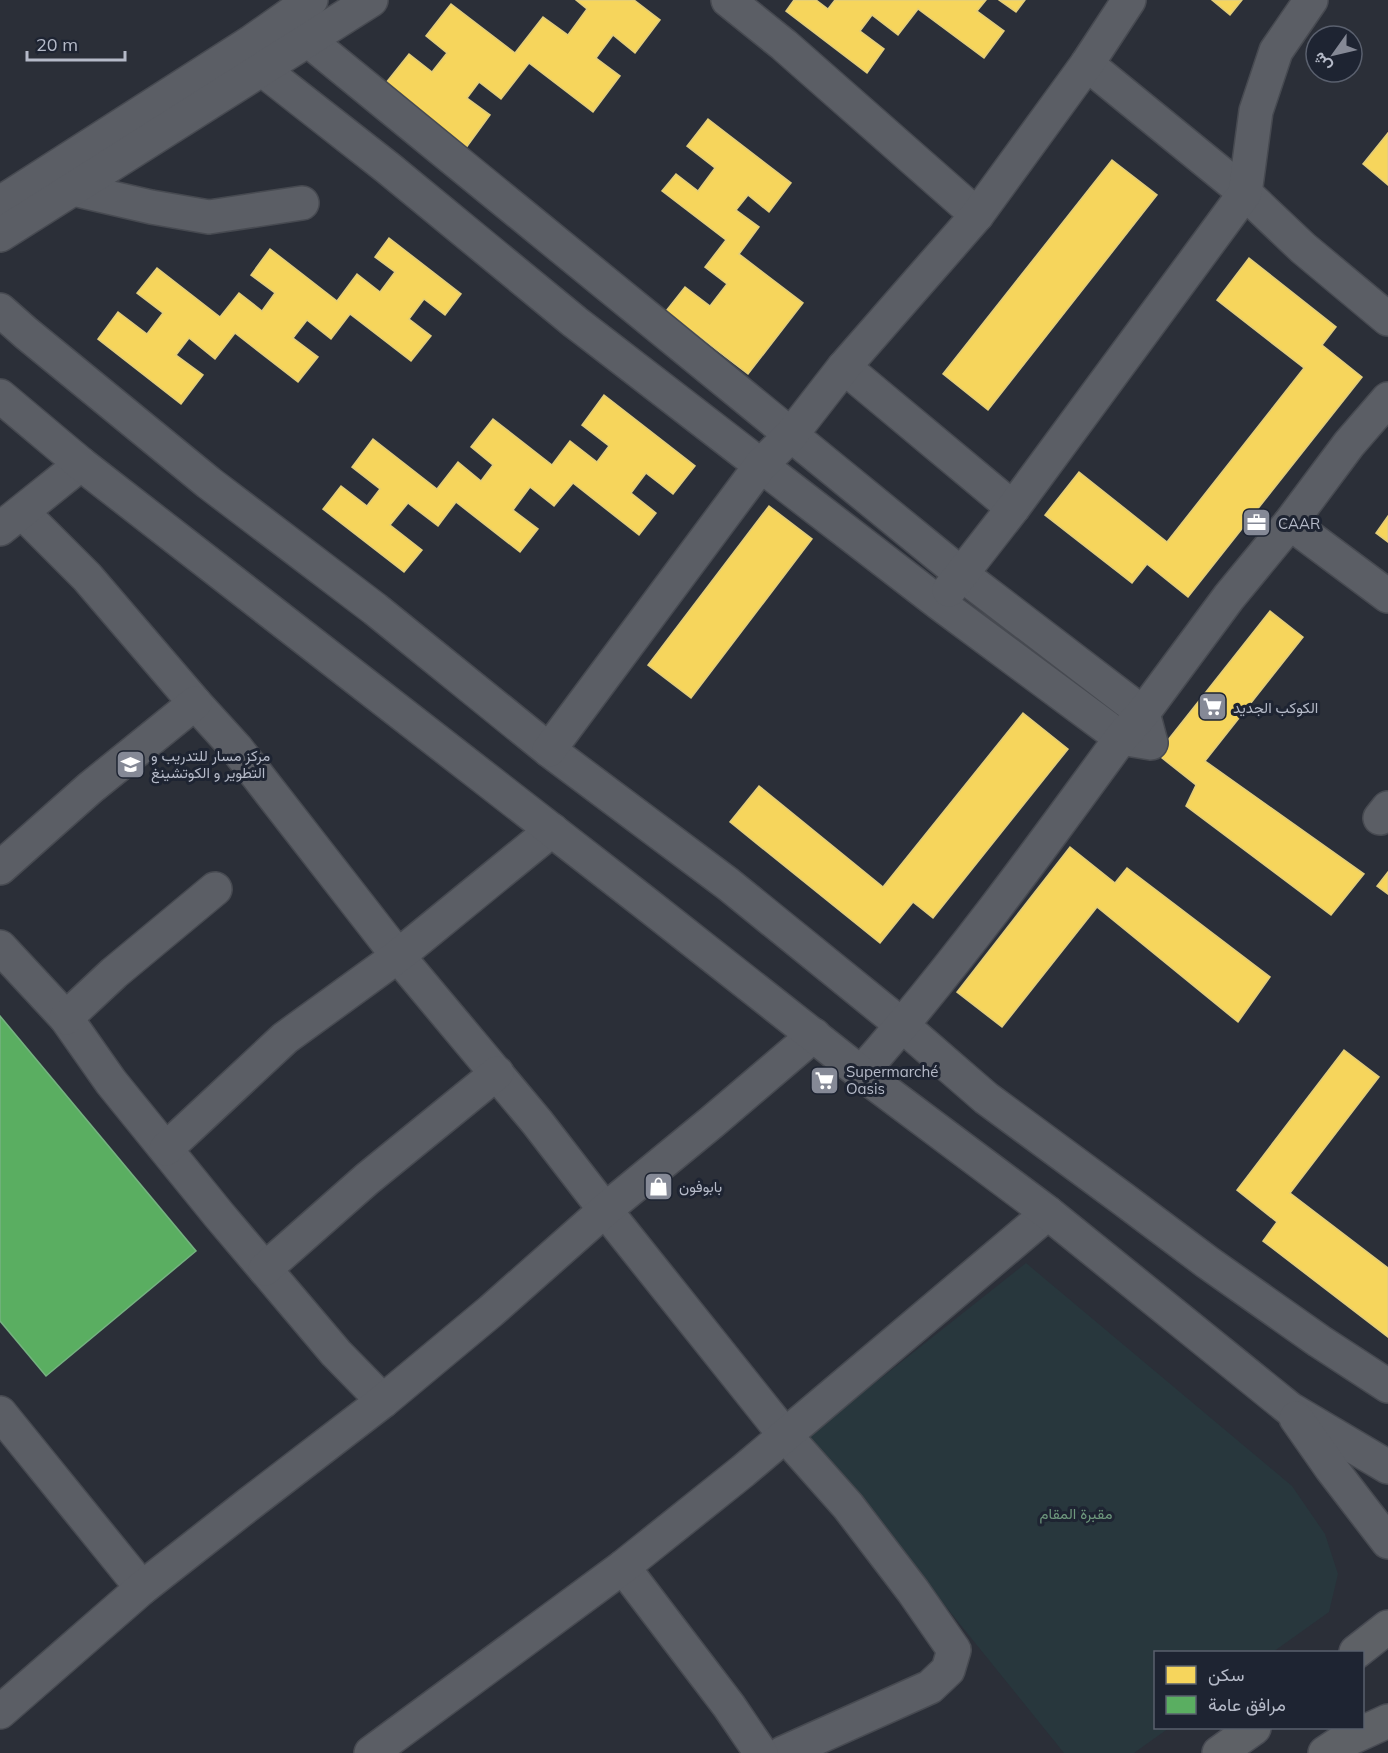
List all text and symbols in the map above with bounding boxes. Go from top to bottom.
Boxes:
scale bar [27,24,124,62]
north arrow [1304,24,1364,84]
text: 20 m [36,33,78,56]
text: ش [1308,49,1335,76]
office icon: CAAR [1241,507,1273,539]
place label: CAAR [1278,514,1320,533]
supermarket icon: الكوكب الجديد [1196,691,1228,723]
place label: الكوكب الجديد [1233,698,1318,717]
place label: مركز مسار للتدريب و التطوير و الكوتشينغ [151,746,270,784]
school or university icon: مركز مسار للتدريب و التطوير و الكوتشينغ [114,748,146,780]
place label: Supermarché Oasis [846,1062,939,1098]
supermarket icon: Supermarché Oasis [809,1064,841,1096]
shop icon: بابوفون [642,1170,674,1202]
place label: بابوفون [679,1177,722,1196]
park label: مقبرة المقام [1040,1504,1112,1524]
legend [1154,1651,1364,1729]
text: سكن [1208,1663,1244,1686]
text: مرافق عامة [1208,1693,1286,1716]

